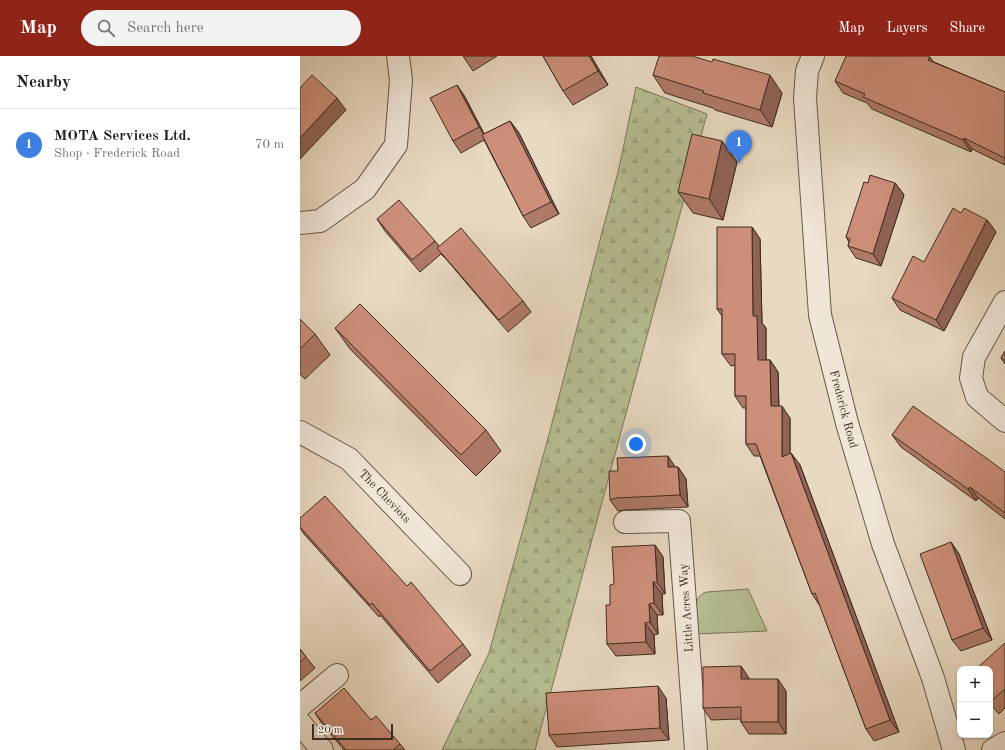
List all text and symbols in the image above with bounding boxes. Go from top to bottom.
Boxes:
search box [81,10,361,46]
icon: search [95,17,117,39]
text: Map [20,19,57,38]
text: Search here [127,21,204,36]
text: Map [839,21,865,35]
text: Layers [887,21,928,35]
text: Share [950,21,985,35]
text: Nearby [16,74,71,91]
text: MOTA Services Ltd. [54,129,191,144]
pin: 1 [726,130,752,163]
text: 1 [25,138,33,151]
text: 70 m [255,138,284,151]
text: Shop · Frederick Road [54,147,180,160]
street label: Frederick Road [827,369,859,449]
your location [626,434,646,454]
street label: The Cheviots [356,468,413,526]
street label: Little Acres Way [678,562,696,653]
map controls [957,666,993,738]
button: + [957,666,993,702]
button: − [957,702,993,738]
scale bar [312,722,393,741]
text: 20 m [318,725,343,736]

